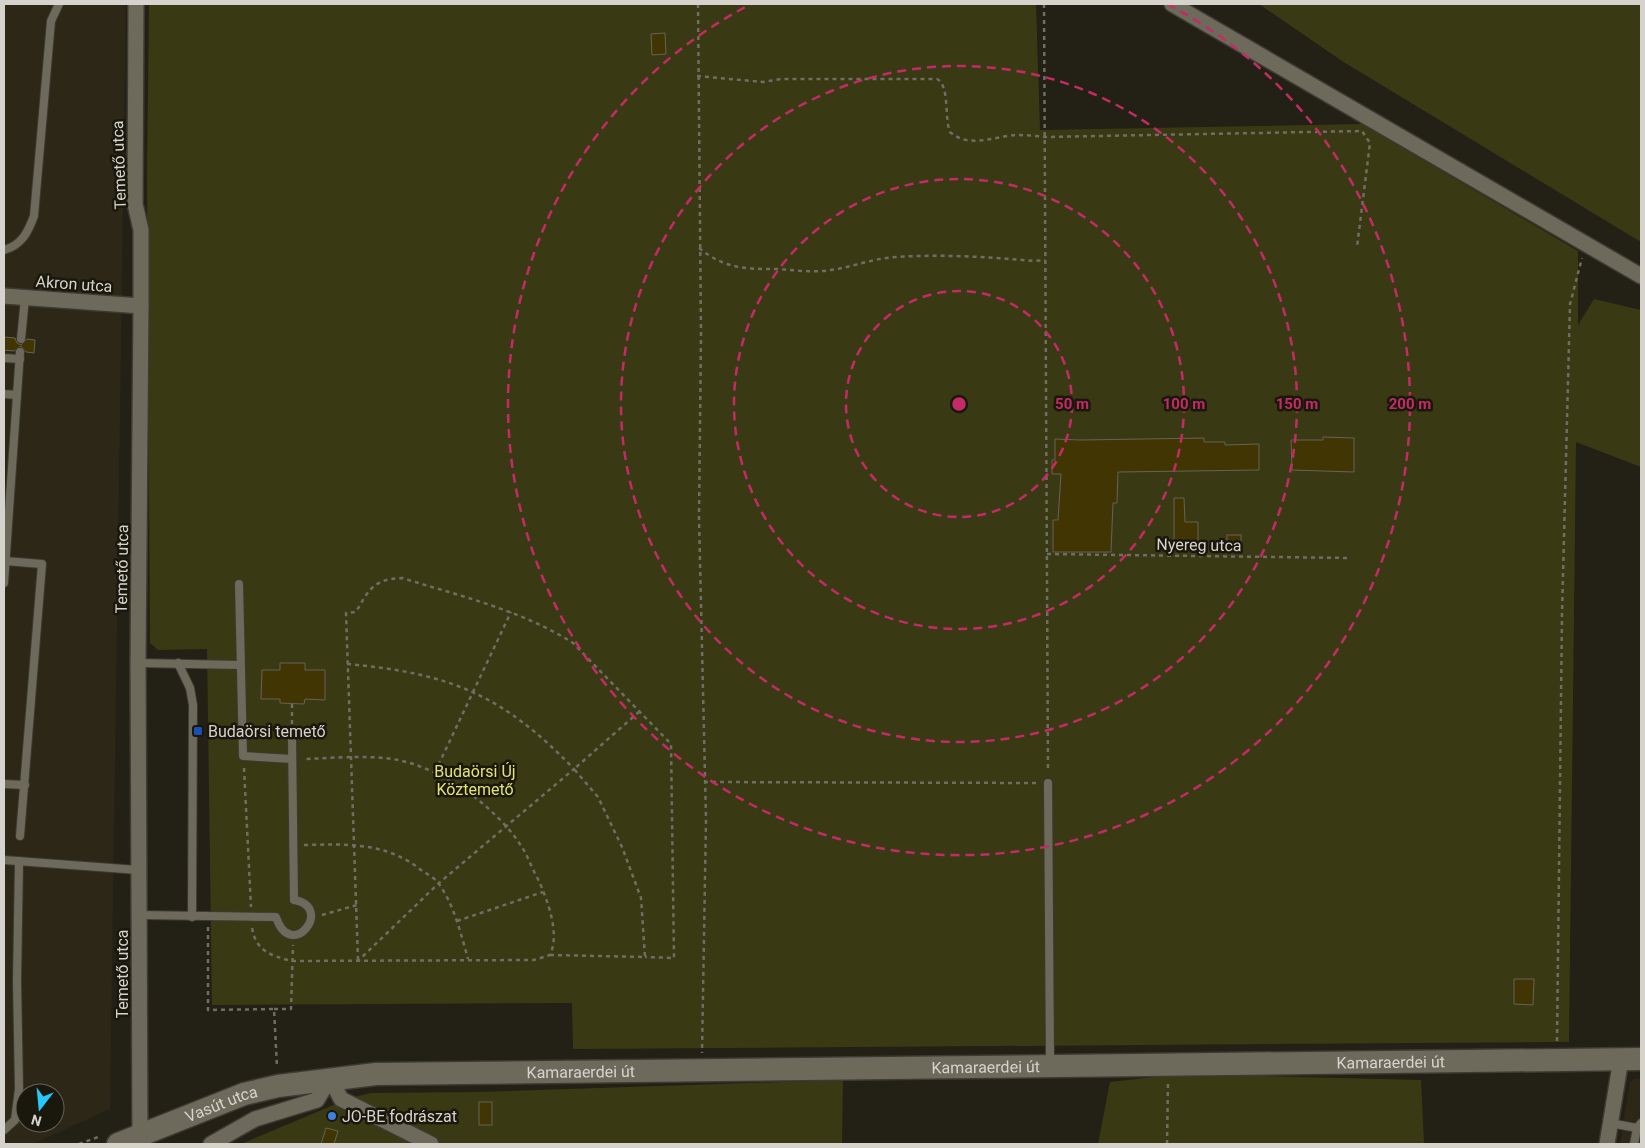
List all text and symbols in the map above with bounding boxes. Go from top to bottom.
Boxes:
street label: Temető utca [108,120,130,210]
street label: Akron utca [35,272,113,296]
centre of rings [950,395,968,413]
text: 50 m [1055,395,1089,413]
text: 100 m [1163,395,1205,413]
text: 150 m [1276,395,1318,413]
text: 200 m [1389,395,1431,413]
street label: Temető utca [112,524,132,614]
street label: Nyereg utca [1156,535,1242,555]
place label: Budaörsi temető [208,722,326,741]
marker: Budaörsi temető [192,725,204,737]
park label: Budaörsi Új Köztemető [434,762,516,799]
street label: Temető utca [113,929,132,1019]
street label: Kamaraerdei út [1336,1052,1445,1072]
street label: Kamaraerdei út [931,1057,1040,1077]
street label: Kamaraerdei út [526,1061,635,1082]
street label: Vasút utca [182,1082,259,1126]
north arrow [15,1083,65,1133]
place label: JO-BE fodrászat [342,1107,457,1126]
marker: JO-BE fodrászat [326,1110,338,1122]
text: N [29,1111,43,1130]

